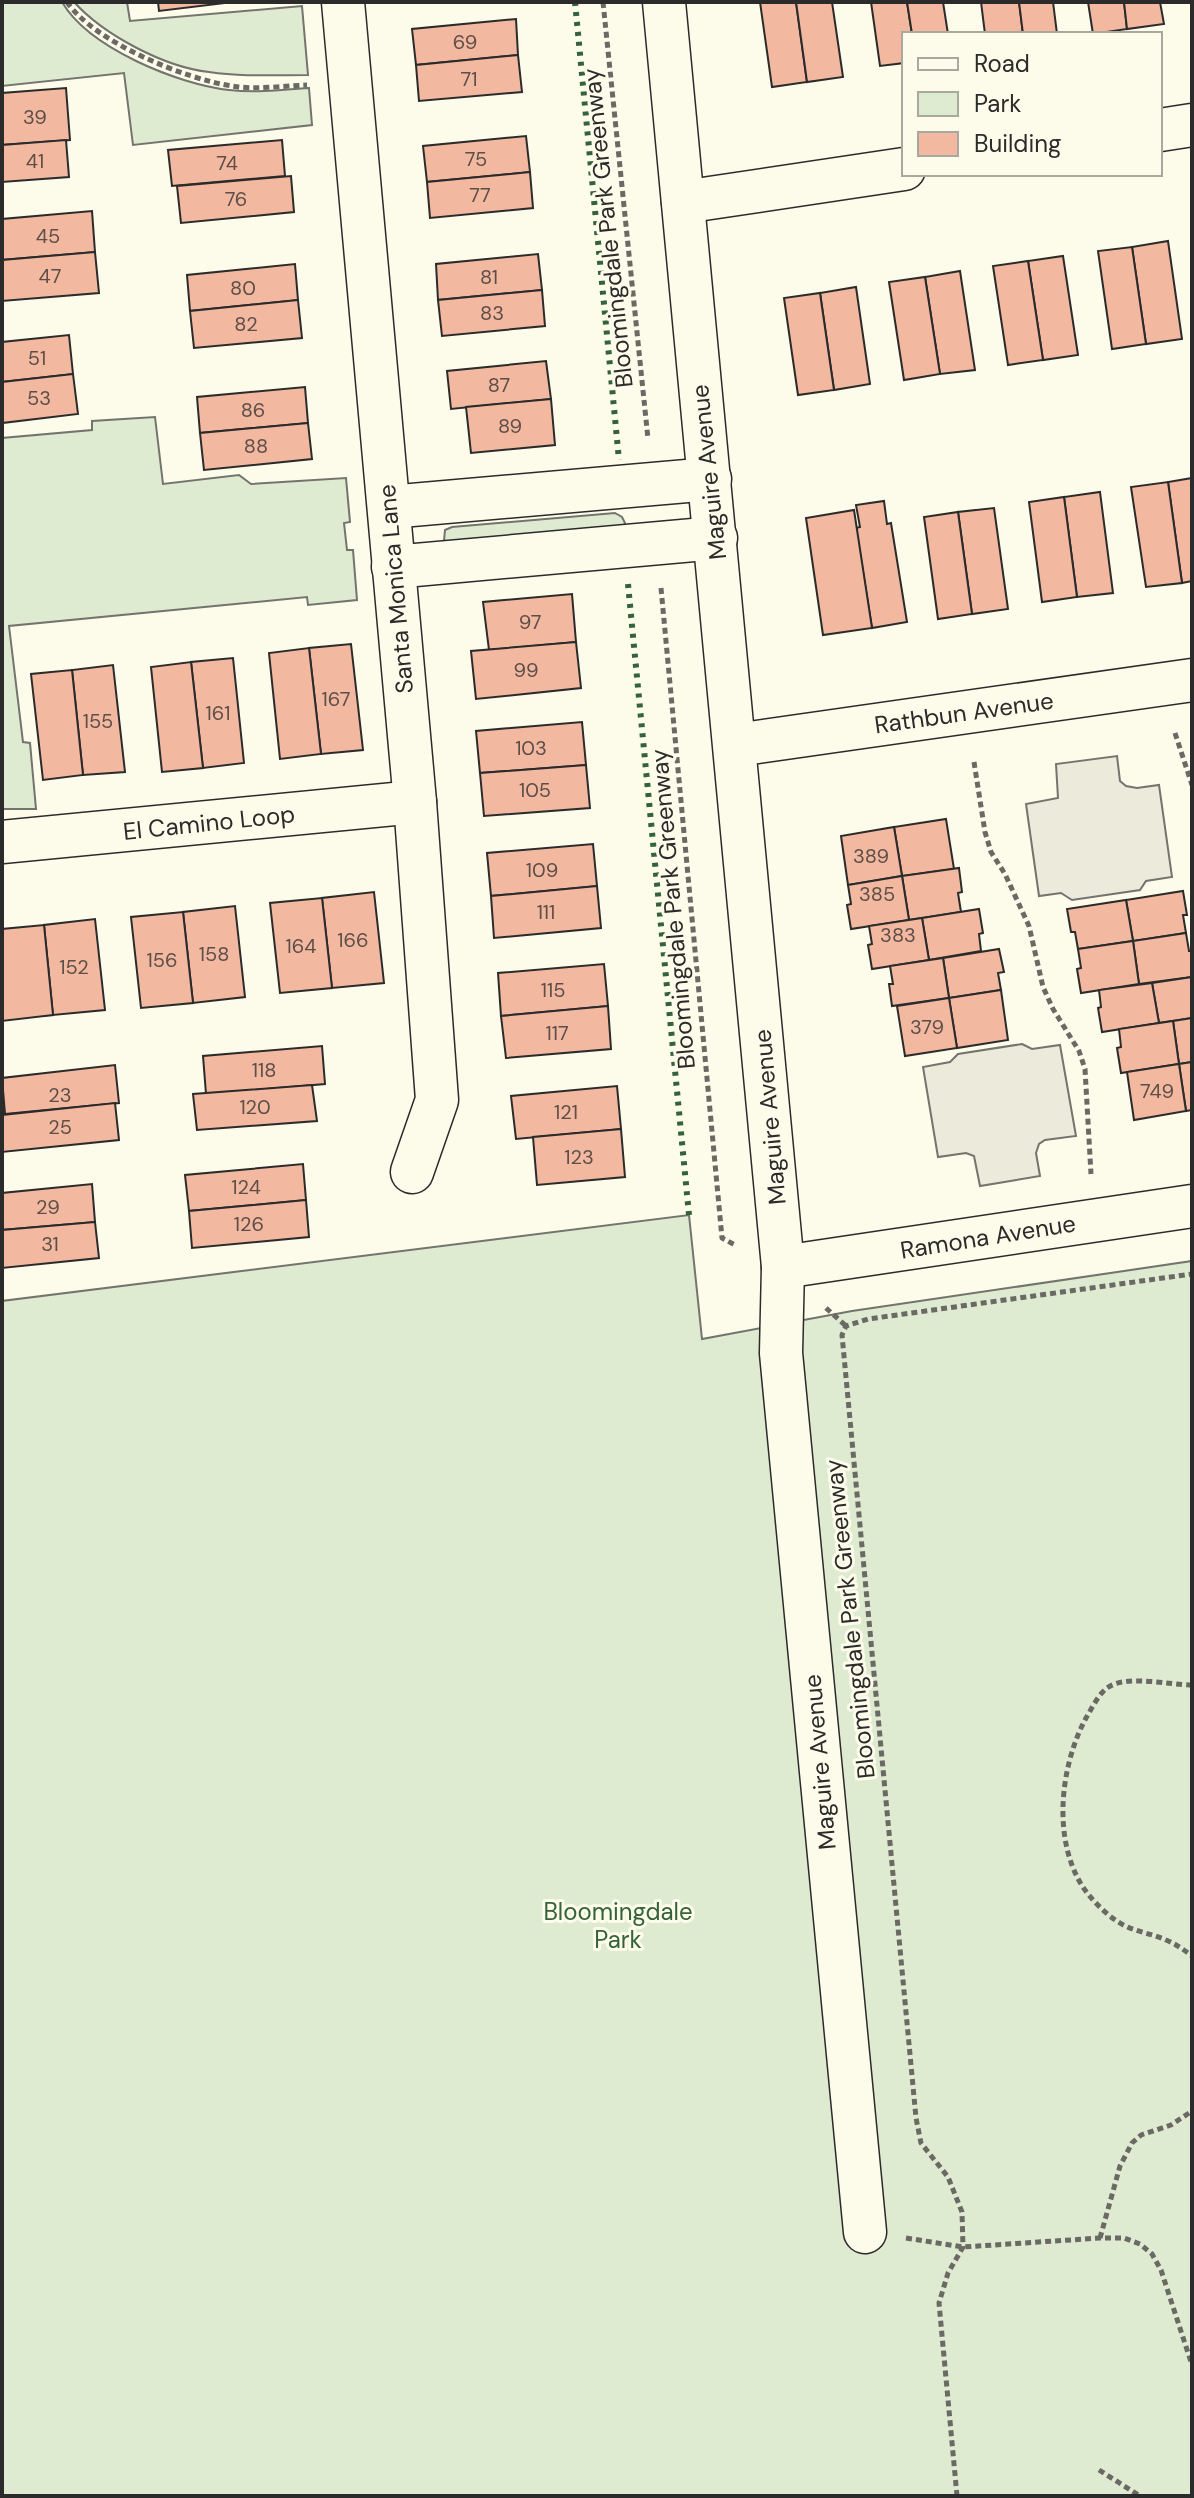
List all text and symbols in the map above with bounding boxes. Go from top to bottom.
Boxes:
house number: 69 [453,29,477,55]
legend [902,32,1162,176]
text: Road [974,48,1030,79]
house number: 71 [461,66,478,92]
street label: Bloomingdale Park Greenway [575,67,640,389]
text: Park [974,88,1021,119]
house number: 39 [23,104,47,130]
text: Building [974,128,1061,159]
house number: 75 [465,146,487,172]
house number: 41 [26,148,44,174]
house number: 74 [216,150,238,176]
house number: 77 [469,182,491,208]
house number: 76 [225,186,247,212]
house number: 45 [36,223,60,249]
house number: 47 [39,263,61,289]
house number: 81 [480,264,498,290]
house number: 80 [230,275,256,301]
house number: 83 [480,300,504,326]
house number: 82 [234,311,258,337]
house number: 51 [28,345,46,371]
house number: 87 [488,372,510,398]
street label: Maguire Avenue [684,383,733,561]
house number: 53 [27,385,51,411]
house number: 86 [241,397,265,423]
house number: 89 [498,413,522,439]
house number: 88 [244,433,268,459]
street label: Santa Monica Lane [371,483,420,695]
house number: 97 [519,609,541,635]
house number: 99 [513,657,539,683]
street label: Rathbun Avenue [872,685,1055,740]
house number: 167 [322,686,350,712]
house number: 161 [205,700,231,726]
house number: 155 [83,708,113,734]
house number: 103 [515,735,547,761]
street label: Bloomingdale Park Greenway [643,748,702,1070]
house number: 105 [519,777,551,803]
street label: El Camino Loop [121,798,296,847]
house number: 389 [853,843,889,869]
house number: 109 [526,857,558,883]
house number: 385 [859,881,895,907]
house number: 111 [537,899,555,925]
house number: 383 [880,922,916,948]
house number: 166 [337,927,369,953]
house number: 164 [286,933,316,959]
house number: 158 [199,941,229,967]
house number: 156 [147,947,178,973]
house number: 152 [59,954,89,980]
house number: 115 [541,977,565,1003]
house number: 379 [910,1014,944,1040]
house number: 117 [545,1020,569,1046]
street label: Maguire Avenue [746,1028,793,1206]
house number: 118 [252,1057,276,1083]
house number: 749 [1140,1078,1174,1104]
house number: 23 [48,1082,72,1108]
house number: 120 [239,1094,271,1120]
house number: 121 [554,1099,578,1125]
house number: 25 [48,1114,72,1140]
house number: 123 [564,1144,594,1170]
house number: 124 [231,1174,261,1200]
house number: 29 [36,1194,60,1220]
street label: Ramona Avenue [898,1207,1078,1266]
house number: 126 [234,1211,264,1237]
house number: 31 [41,1231,59,1257]
street label: Bloomingdale Park Greenway [817,1458,882,1780]
street label: Maguire Avenue [796,1673,843,1851]
park label: Bloomingdale Park [543,1896,693,1955]

